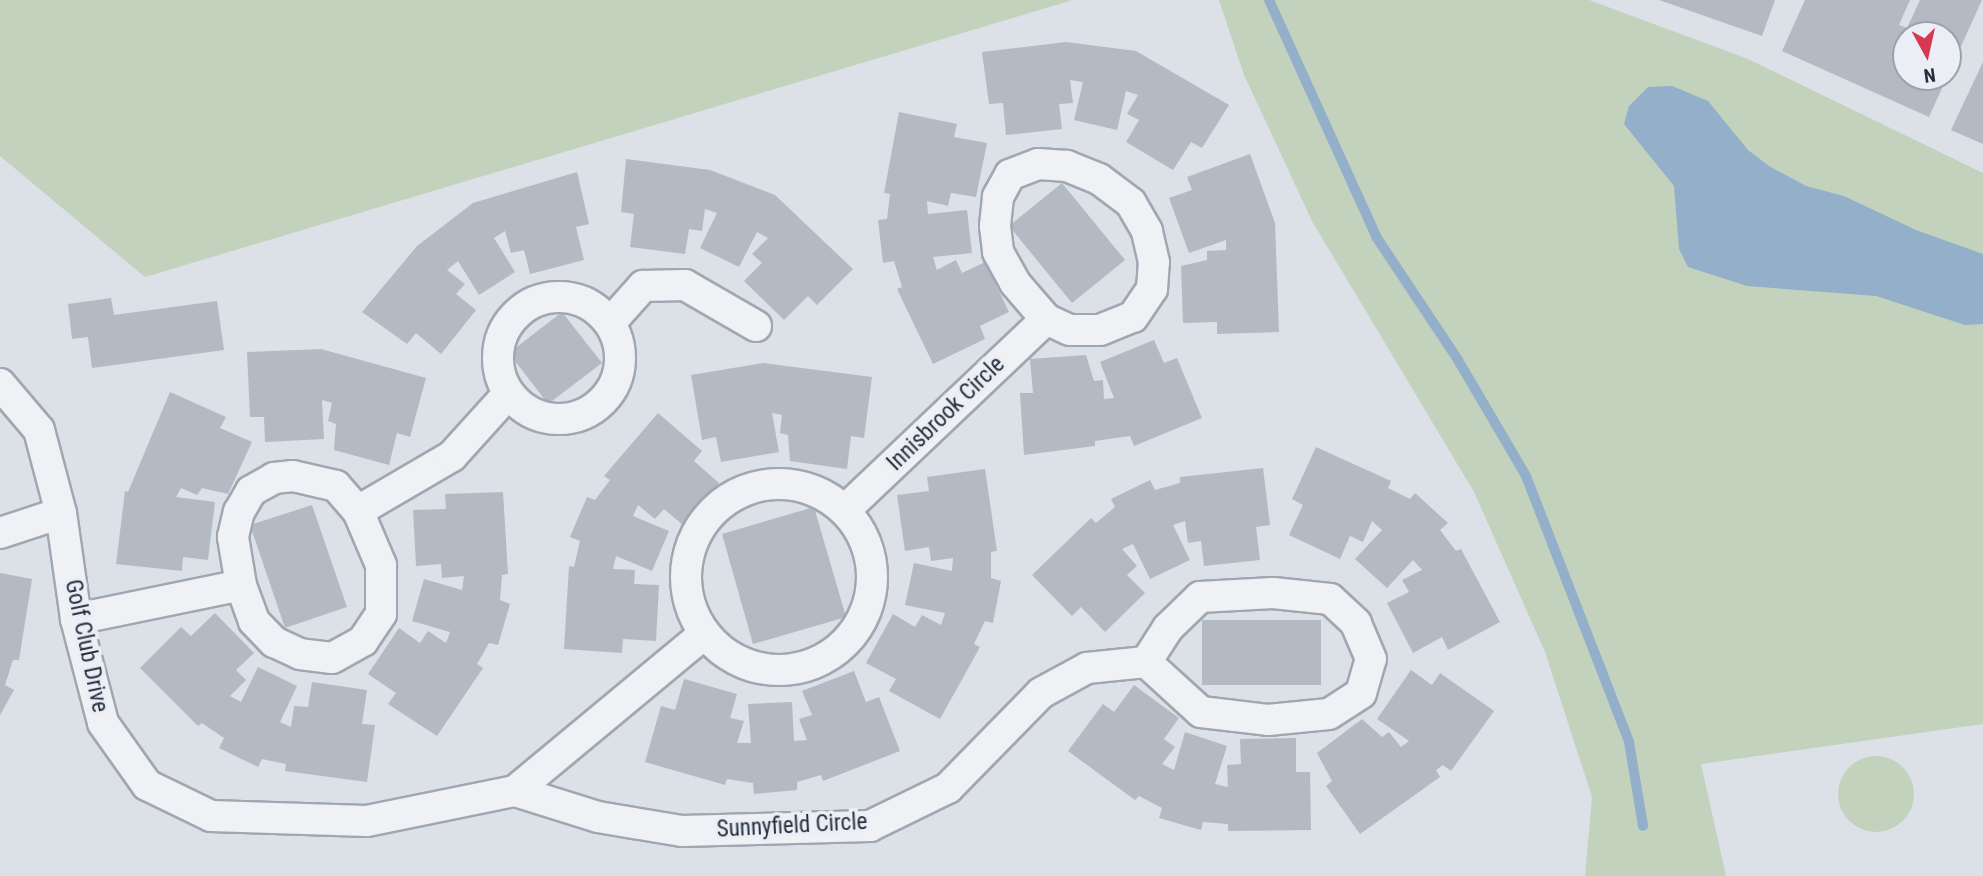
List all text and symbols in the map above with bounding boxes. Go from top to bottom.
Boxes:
north arrow [1892,21,1962,91]
text: N [1922,63,1937,88]
street label: Innisbrook Circle [882,351,1010,477]
street label: Golf Club Drive [58,577,114,715]
street label: Sunnyfield Circle [716,808,868,844]

